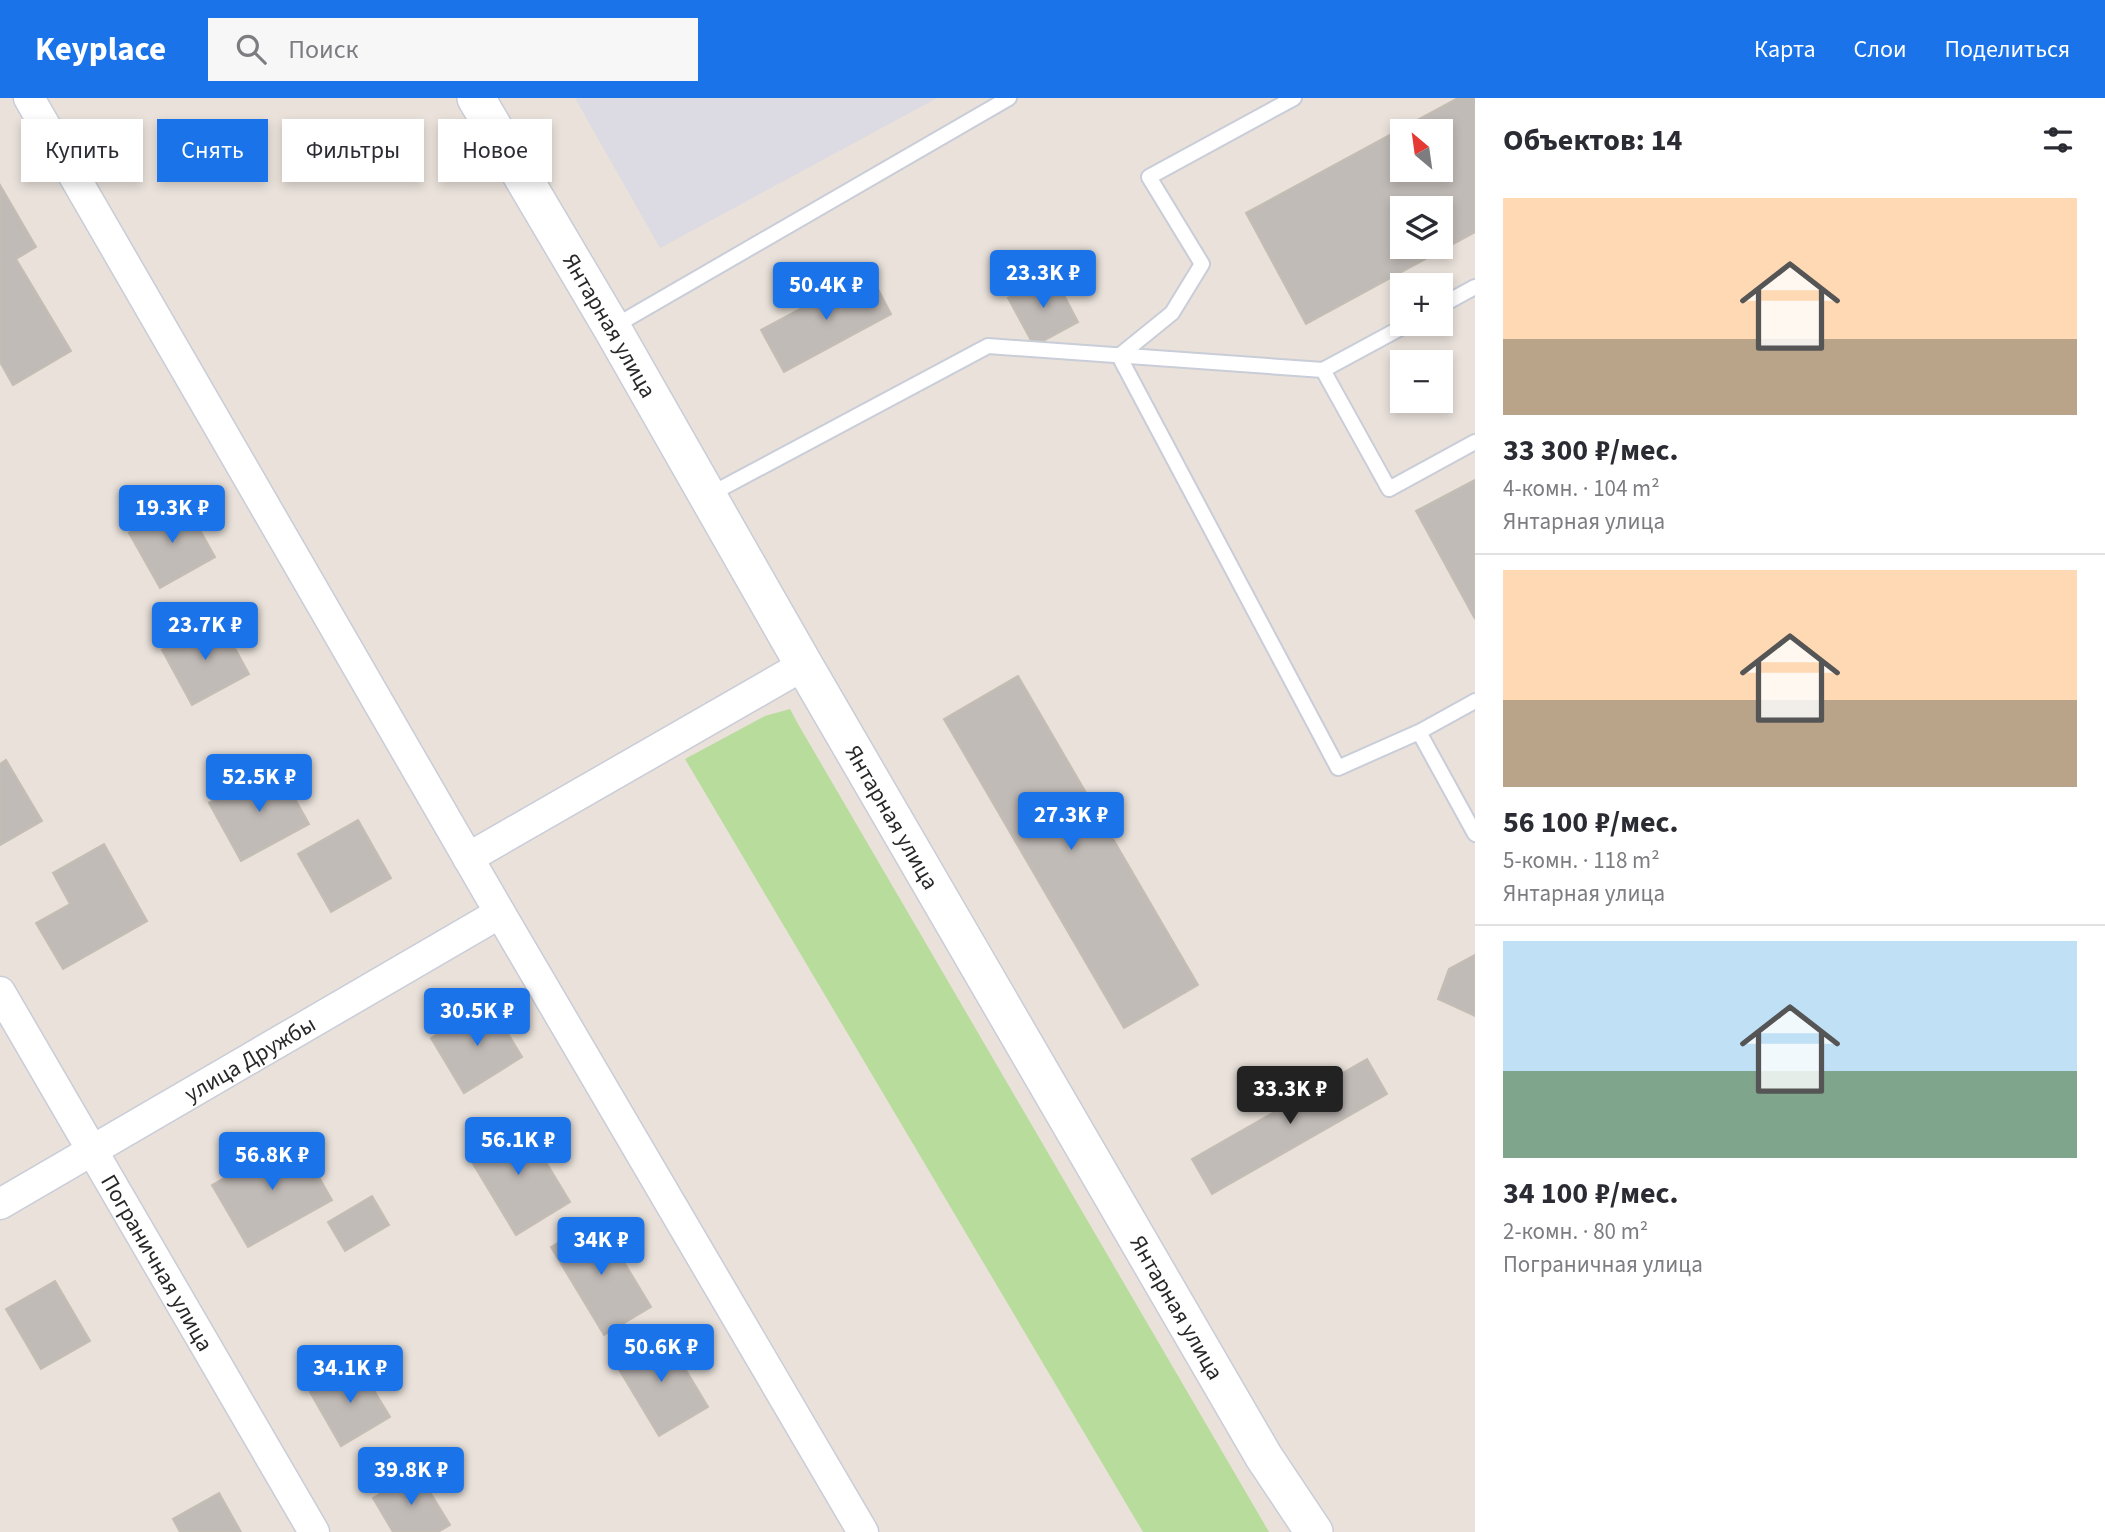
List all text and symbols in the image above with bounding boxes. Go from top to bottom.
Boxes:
search box [208,18,698,81]
text: Keyplace [35,26,166,73]
icon: search [232,30,270,68]
text: Поиск [288,31,358,68]
text: Карта [1754,32,1816,67]
text: Слои [1854,32,1907,67]
text: Поделиться [1945,32,2070,67]
chip: Купить [21,119,143,182]
chip: Снять [157,119,268,182]
chip: Фильтры [282,119,424,182]
chip: Новое [438,119,552,182]
north arrow [1390,119,1452,182]
map controls [1390,119,1453,413]
text: Объектов: 14 [1503,119,1682,162]
icon: filters [2039,121,2077,159]
button: layers [1390,196,1453,259]
icon: home [1727,243,1853,369]
street label: Янтарная улица [555,247,665,404]
pin: 23.3K ₽ [978,250,1108,310]
text: 23.3K ₽ [1006,256,1080,289]
pin: 50.4K ₽ [761,262,891,322]
text: 50.4K ₽ [789,268,863,301]
button: + [1390,273,1453,336]
button: − [1390,350,1453,413]
text: 33 300 ₽/мес. [1503,429,1679,472]
text: 4-комн. · 104 m² [1503,472,1660,505]
pin: 19.3K ₽ [107,486,237,545]
text: 19.3K ₽ [135,491,209,524]
text: Янтарная улица [1503,505,1665,538]
pin: 23.7K ₽ [140,602,270,662]
text: 23.7K ₽ [168,608,242,641]
icon: home [1727,615,1853,741]
street label: Янтарная улица [837,739,947,896]
pin: 52.5K ₽ [194,754,324,814]
text: 52.5K ₽ [222,760,296,793]
pin: 27.3K ₽ [1006,792,1136,852]
text: 27.3K ₽ [1034,798,1108,831]
text: 56 100 ₽/мес. [1503,801,1679,844]
text: 5-комн. · 118 m² [1503,844,1660,877]
text: Янтарная улица [1503,877,1665,910]
icon: home [1727,986,1853,1112]
pin: 30.5K ₽ [412,988,542,1048]
text: 30.5K ₽ [440,994,514,1027]
street label: улица Дружбы [178,1007,322,1110]
pin: 33.3K ₽ [1225,1066,1355,1126]
text: 33.3K ₽ [1253,1072,1327,1105]
pin: 56.1K ₽ [453,1118,583,1177]
text: 56.1K ₽ [481,1123,555,1156]
pin: 56.8K ₽ [207,1132,337,1192]
text: 56.8K ₽ [235,1138,309,1171]
street label: Пограничная улица [93,1168,222,1357]
text: 34 100 ₽/мес. [1503,1172,1679,1215]
text: 2-комн. · 80 m² [1503,1215,1648,1248]
pin: 34K ₽ [552,1218,650,1277]
text: 34K ₽ [573,1223,629,1256]
street label: Янтарная улица [1122,1229,1232,1386]
text: Пограничная улица [1503,1248,1703,1281]
pin: 50.6K ₽ [596,1324,726,1384]
text: 50.6K ₽ [624,1330,698,1363]
pin: 34.1K ₽ [285,1346,415,1405]
text: 34.1K ₽ [313,1351,387,1384]
pin: 39.8K ₽ [346,1448,476,1507]
text: 39.8K ₽ [374,1453,448,1486]

